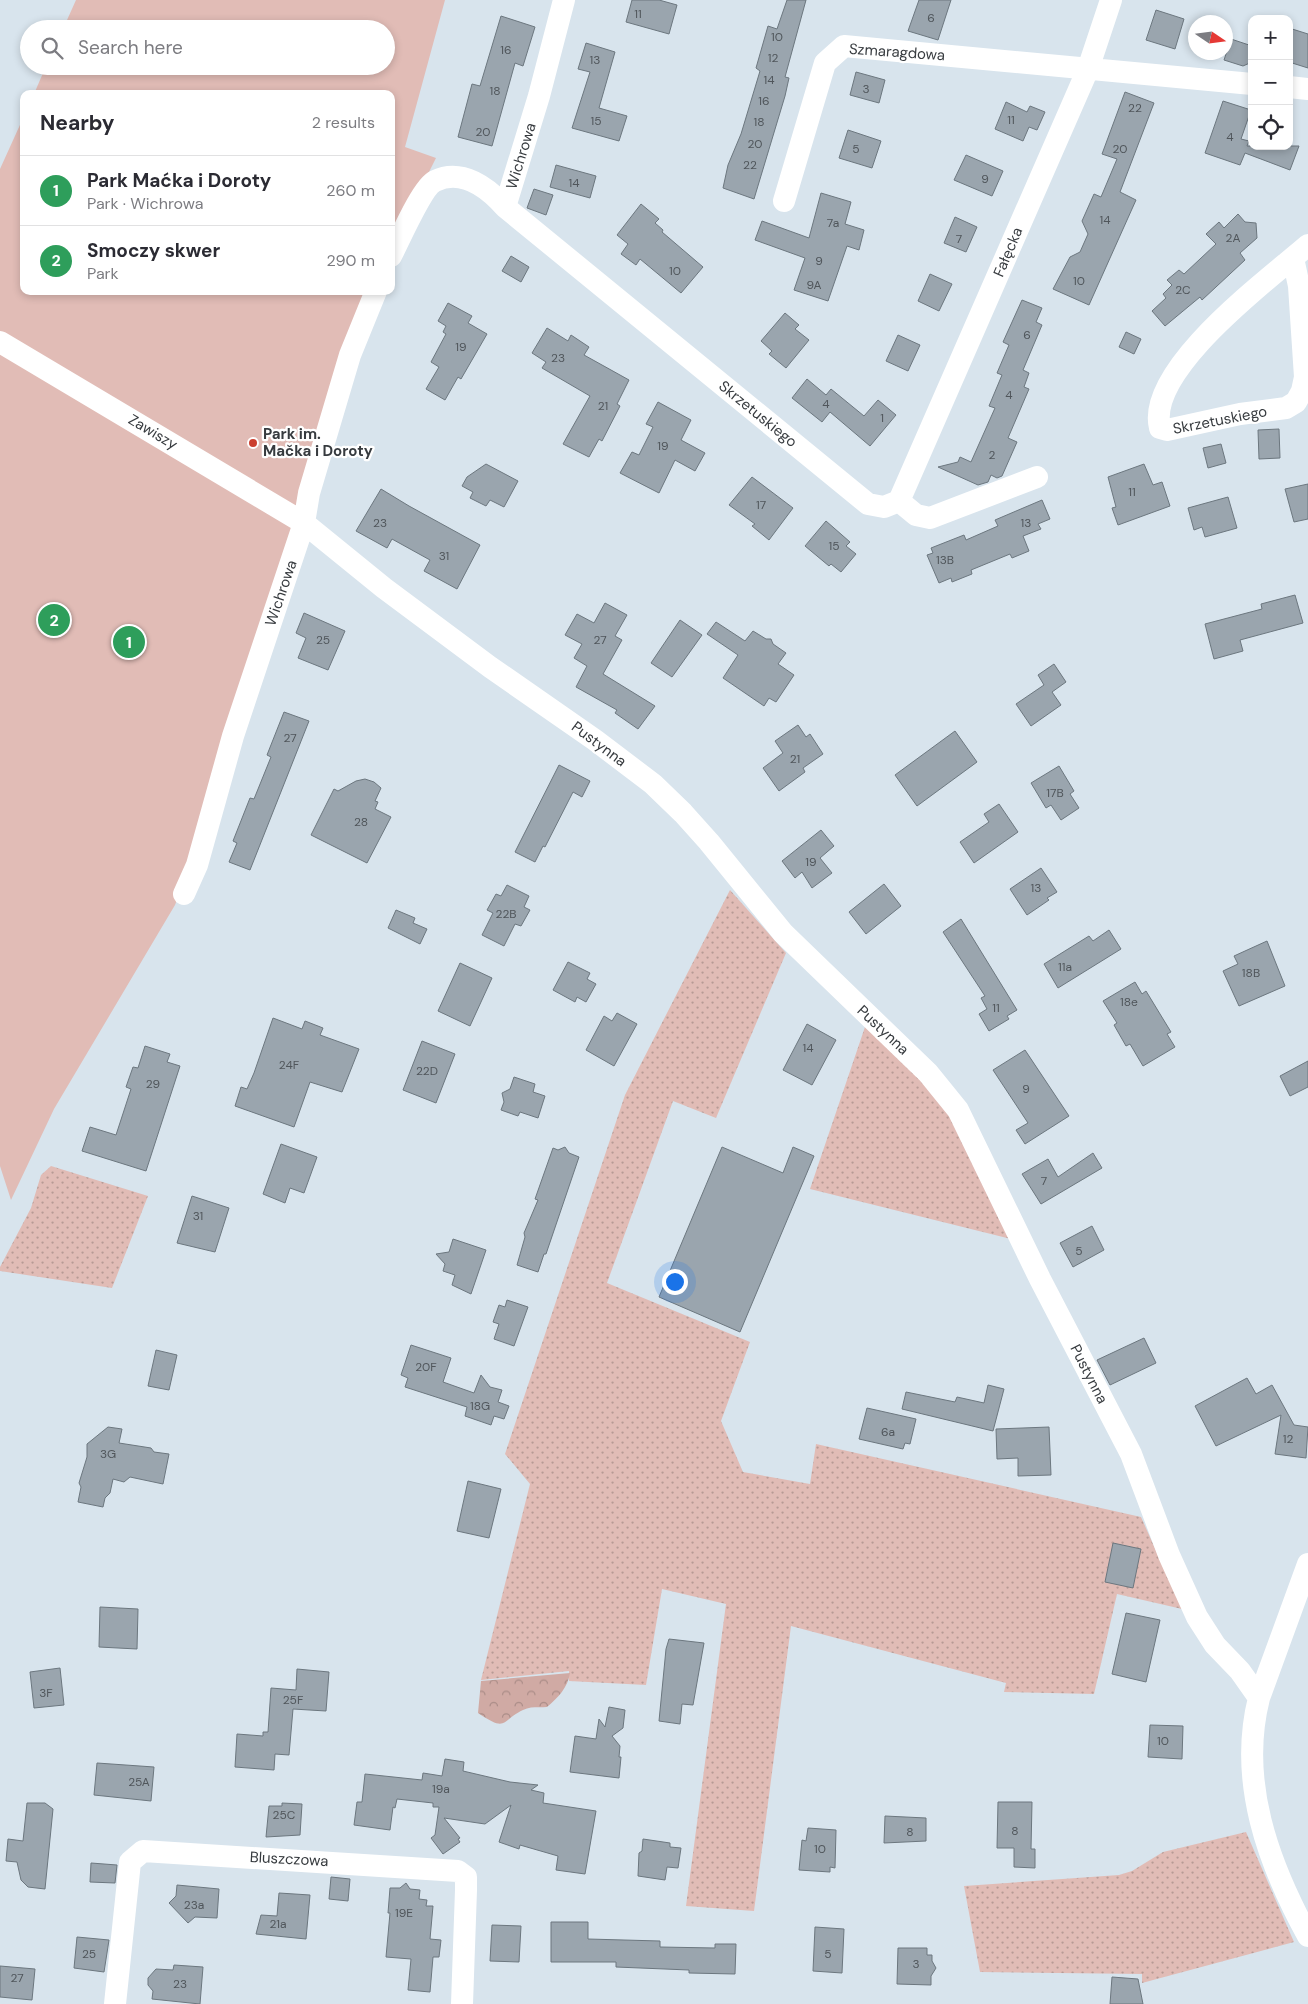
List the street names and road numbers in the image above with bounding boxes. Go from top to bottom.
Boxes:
street label: Szmaragdowa [848,39,946,65]
street label: Wichrowa [501,120,541,192]
street label: Fałęcka [989,224,1027,280]
street label: Skrzetuskiego [715,376,801,452]
street label: Skrzetuskiego [1171,401,1269,439]
street label: Zawiszy [125,410,182,455]
street label: Wichrowa [260,557,302,629]
street label: Pustynna [567,717,631,771]
street label: Pustynna [853,1001,913,1059]
street label: Pustynna [1066,1341,1112,1407]
street label: Bluszczowa [249,1847,329,1871]

